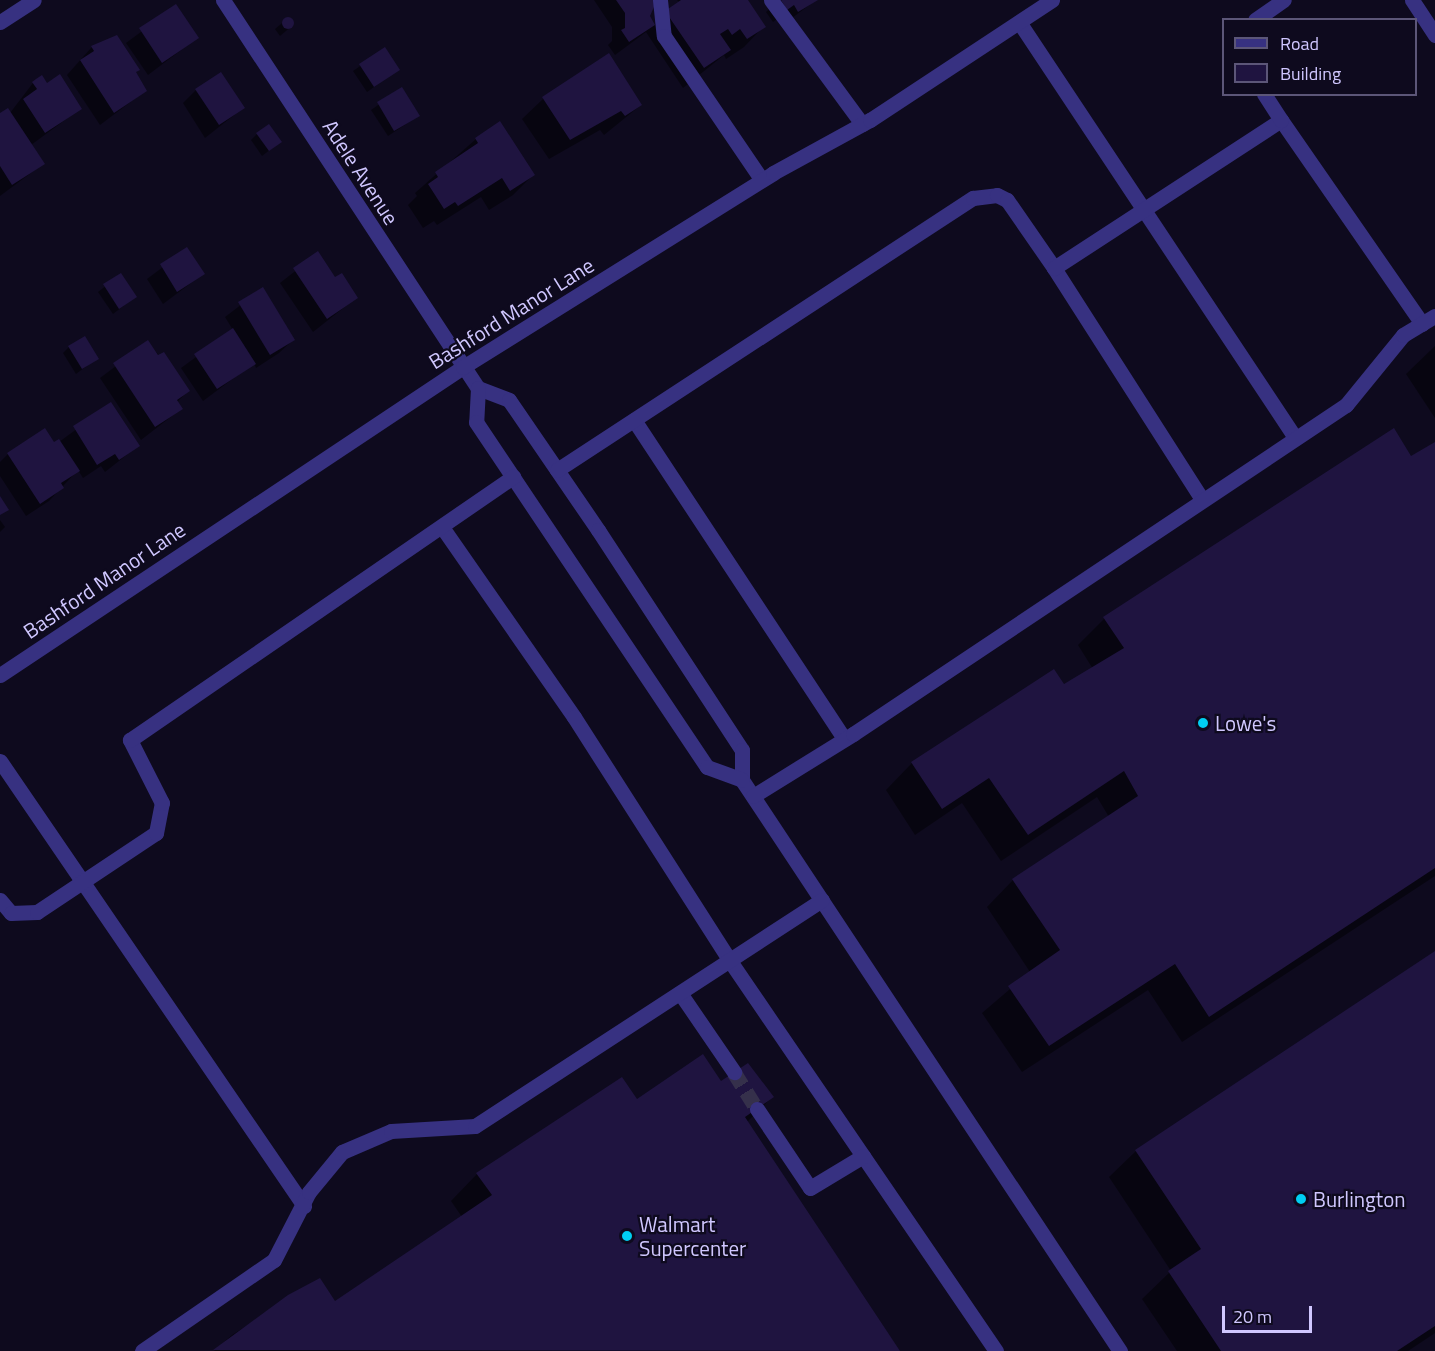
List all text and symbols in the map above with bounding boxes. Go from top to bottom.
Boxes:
legend [1222,18,1417,96]
text: Road [1280,30,1319,57]
text: Building [1280,60,1341,87]
street label: Adele Avenue [318,115,404,229]
street label: Bashford Manor Lane [424,252,598,374]
street label: Bashford Manor Lane [18,516,190,644]
place label: Lowe's [1215,710,1276,736]
marker: Lowe's [1196,716,1210,730]
place label: Burlington [1313,1186,1406,1212]
marker: Burlington [1294,1192,1308,1206]
place label: Walmart Supercenter [639,1211,746,1261]
marker: Walmart Supercenter [620,1229,634,1243]
scale bar [1225,1294,1315,1332]
text: 20 m [1233,1303,1272,1330]

